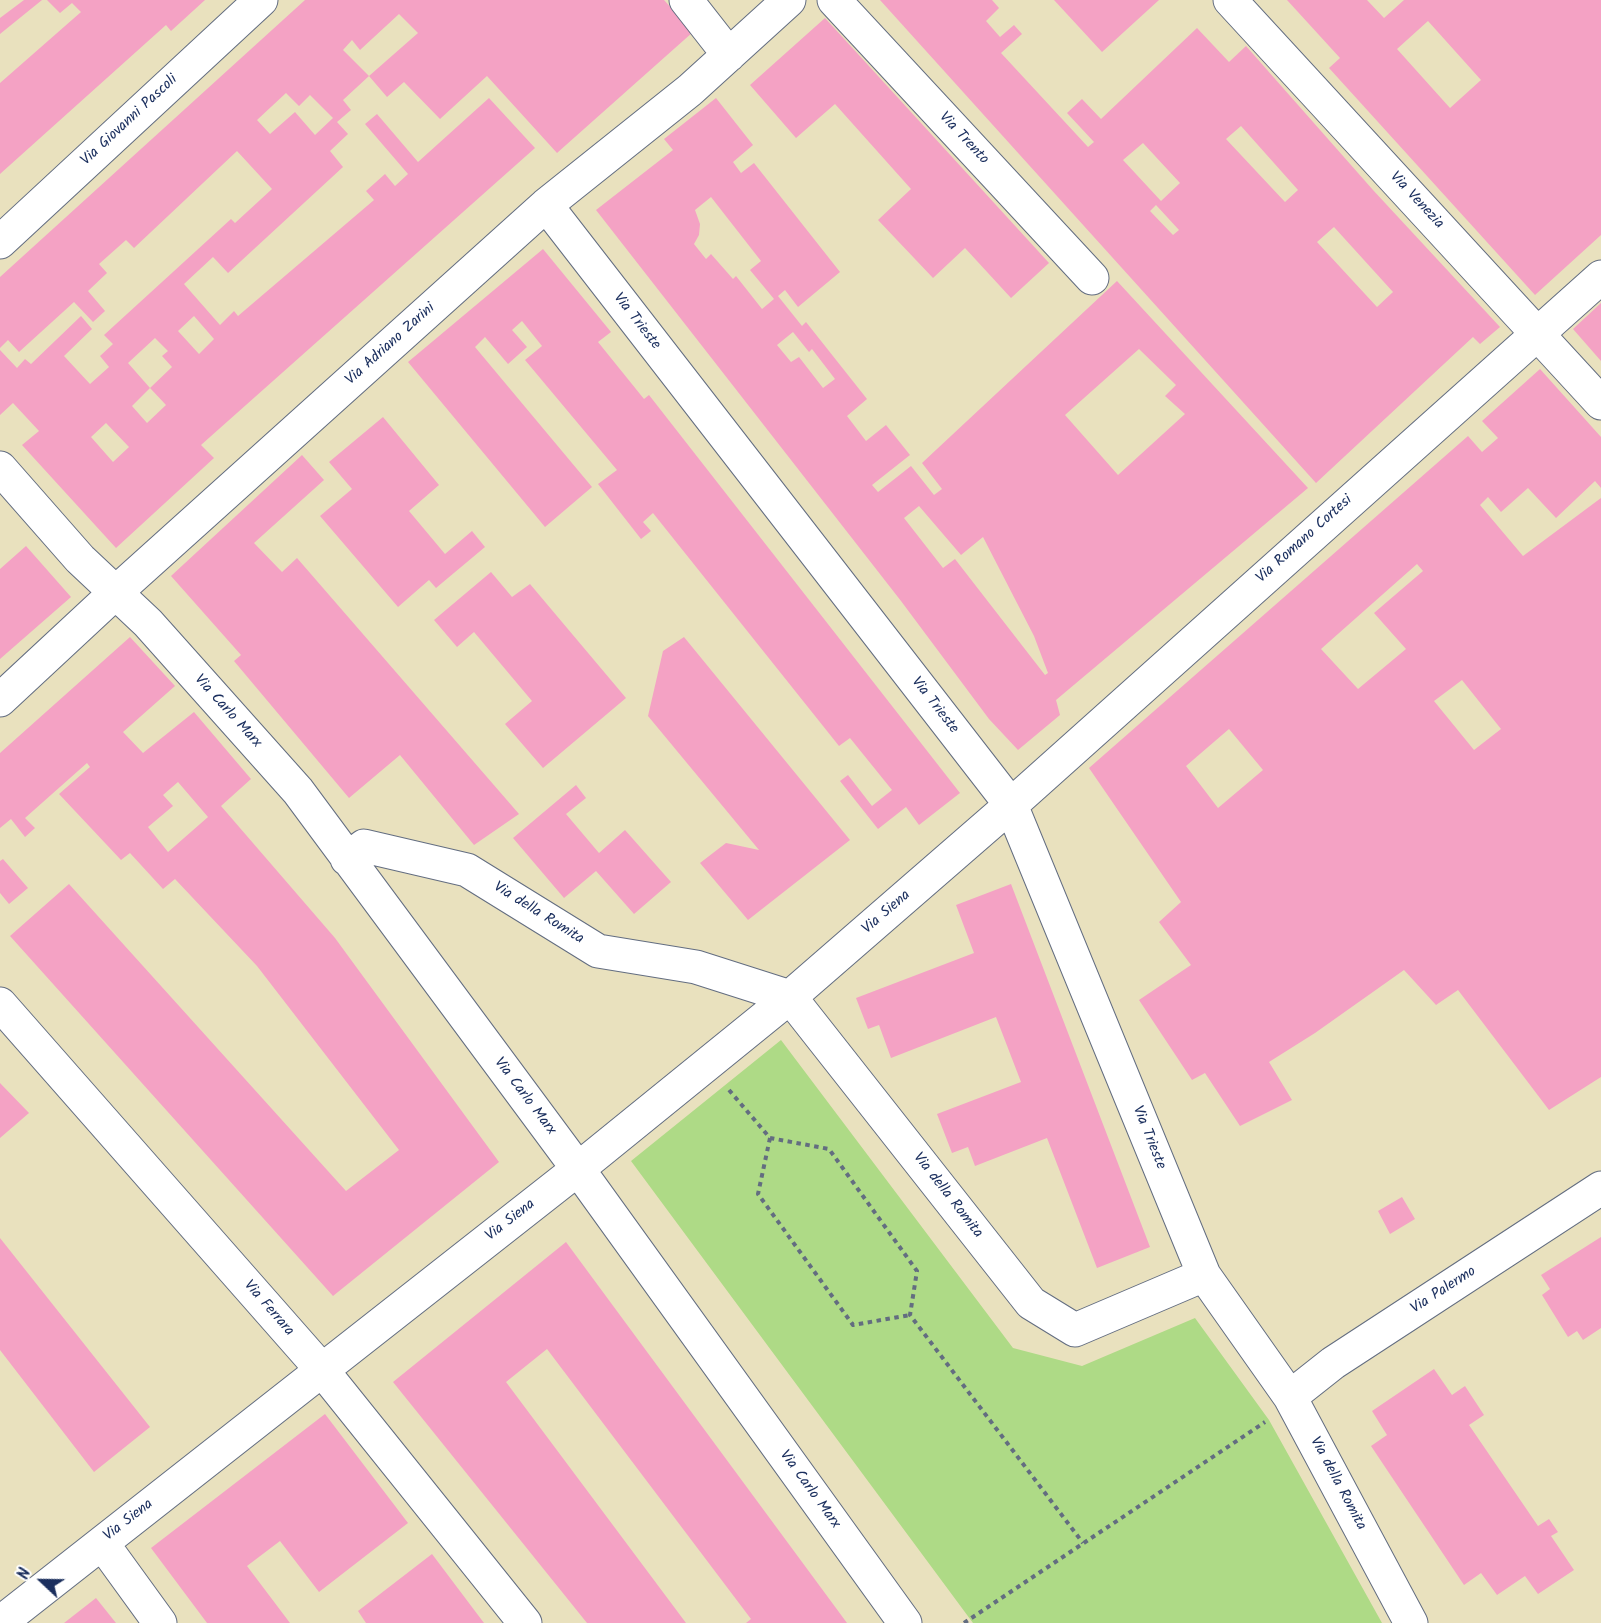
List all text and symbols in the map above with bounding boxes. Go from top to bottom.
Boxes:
street label: Via Giovanni Pascoli [78,72,182,170]
street label: Via Trento [934,109,992,169]
street label: Via Venezia [1385,169,1447,233]
street label: Via Trieste [608,290,664,354]
street label: Via Adriano Zarini [343,300,439,390]
street label: Via Romano Cortesi [1253,492,1357,588]
street label: Via Carlo Marx [189,672,265,752]
street label: Via Trieste [906,674,962,738]
street label: Via della Romita [489,879,587,949]
street label: Via Siena [859,887,915,939]
street label: Via Carlo Marx [489,1055,559,1139]
street label: Via Trieste [1127,1104,1169,1172]
street label: Via della Romita [908,1150,986,1242]
street label: Via Siena [483,1196,539,1246]
street label: Via Palermo [1408,1263,1480,1319]
street label: Via Ferrara [239,1277,297,1341]
street label: Via della Romita [1305,1434,1369,1534]
street label: Via Carlo Marx [775,1447,843,1533]
street label: Via Siena [101,1496,157,1546]
north arrow [12,1551,72,1611]
text: N [11,1565,38,1583]

